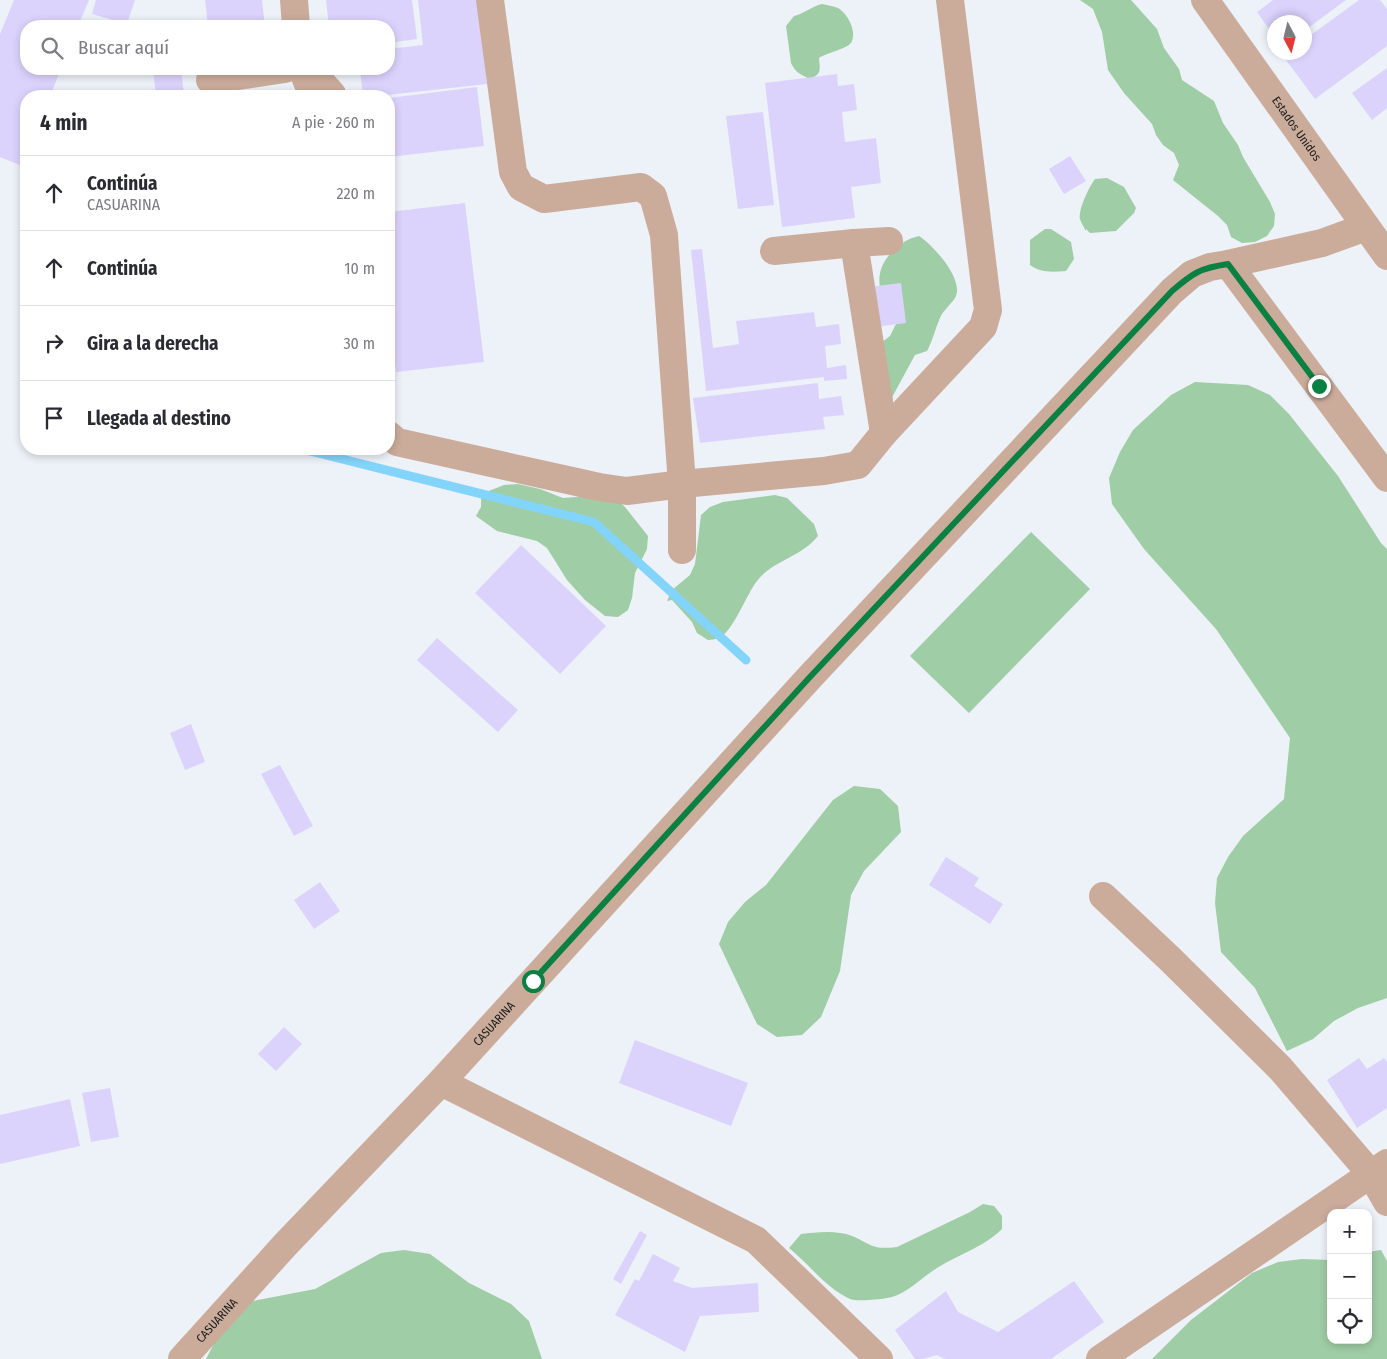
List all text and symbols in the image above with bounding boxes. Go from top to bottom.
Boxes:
north arrow [1267,15,1312,60]
search box [20,20,395,75]
icon: search [38,34,66,62]
text: Buscar aquí [78,36,169,59]
street label: Estados Unidos [1269,94,1324,164]
text: 4 min [40,110,88,136]
text: A pie · 260 m [292,113,375,132]
text: Continúa [87,172,158,195]
icon: ahead [40,179,68,207]
text: 220 m [336,184,375,203]
text: CASUARINA [87,195,160,214]
icon: ahead [40,254,68,282]
text: Continúa [87,257,158,280]
text: 10 m [344,259,375,278]
icon: right [40,329,68,357]
text: Gira a la derecha [87,332,219,355]
text: 30 m [343,334,375,353]
route end [1308,375,1331,398]
icon: arrive [40,404,68,432]
text: Llegada al destino [87,407,231,430]
route start [522,970,545,993]
street label: CASUARINA [470,998,518,1049]
map controls [1327,1209,1372,1344]
button: + [1327,1209,1372,1254]
button: − [1327,1254,1372,1299]
street label: CASUARINA [193,1295,241,1345]
button: locate [1327,1299,1372,1344]

